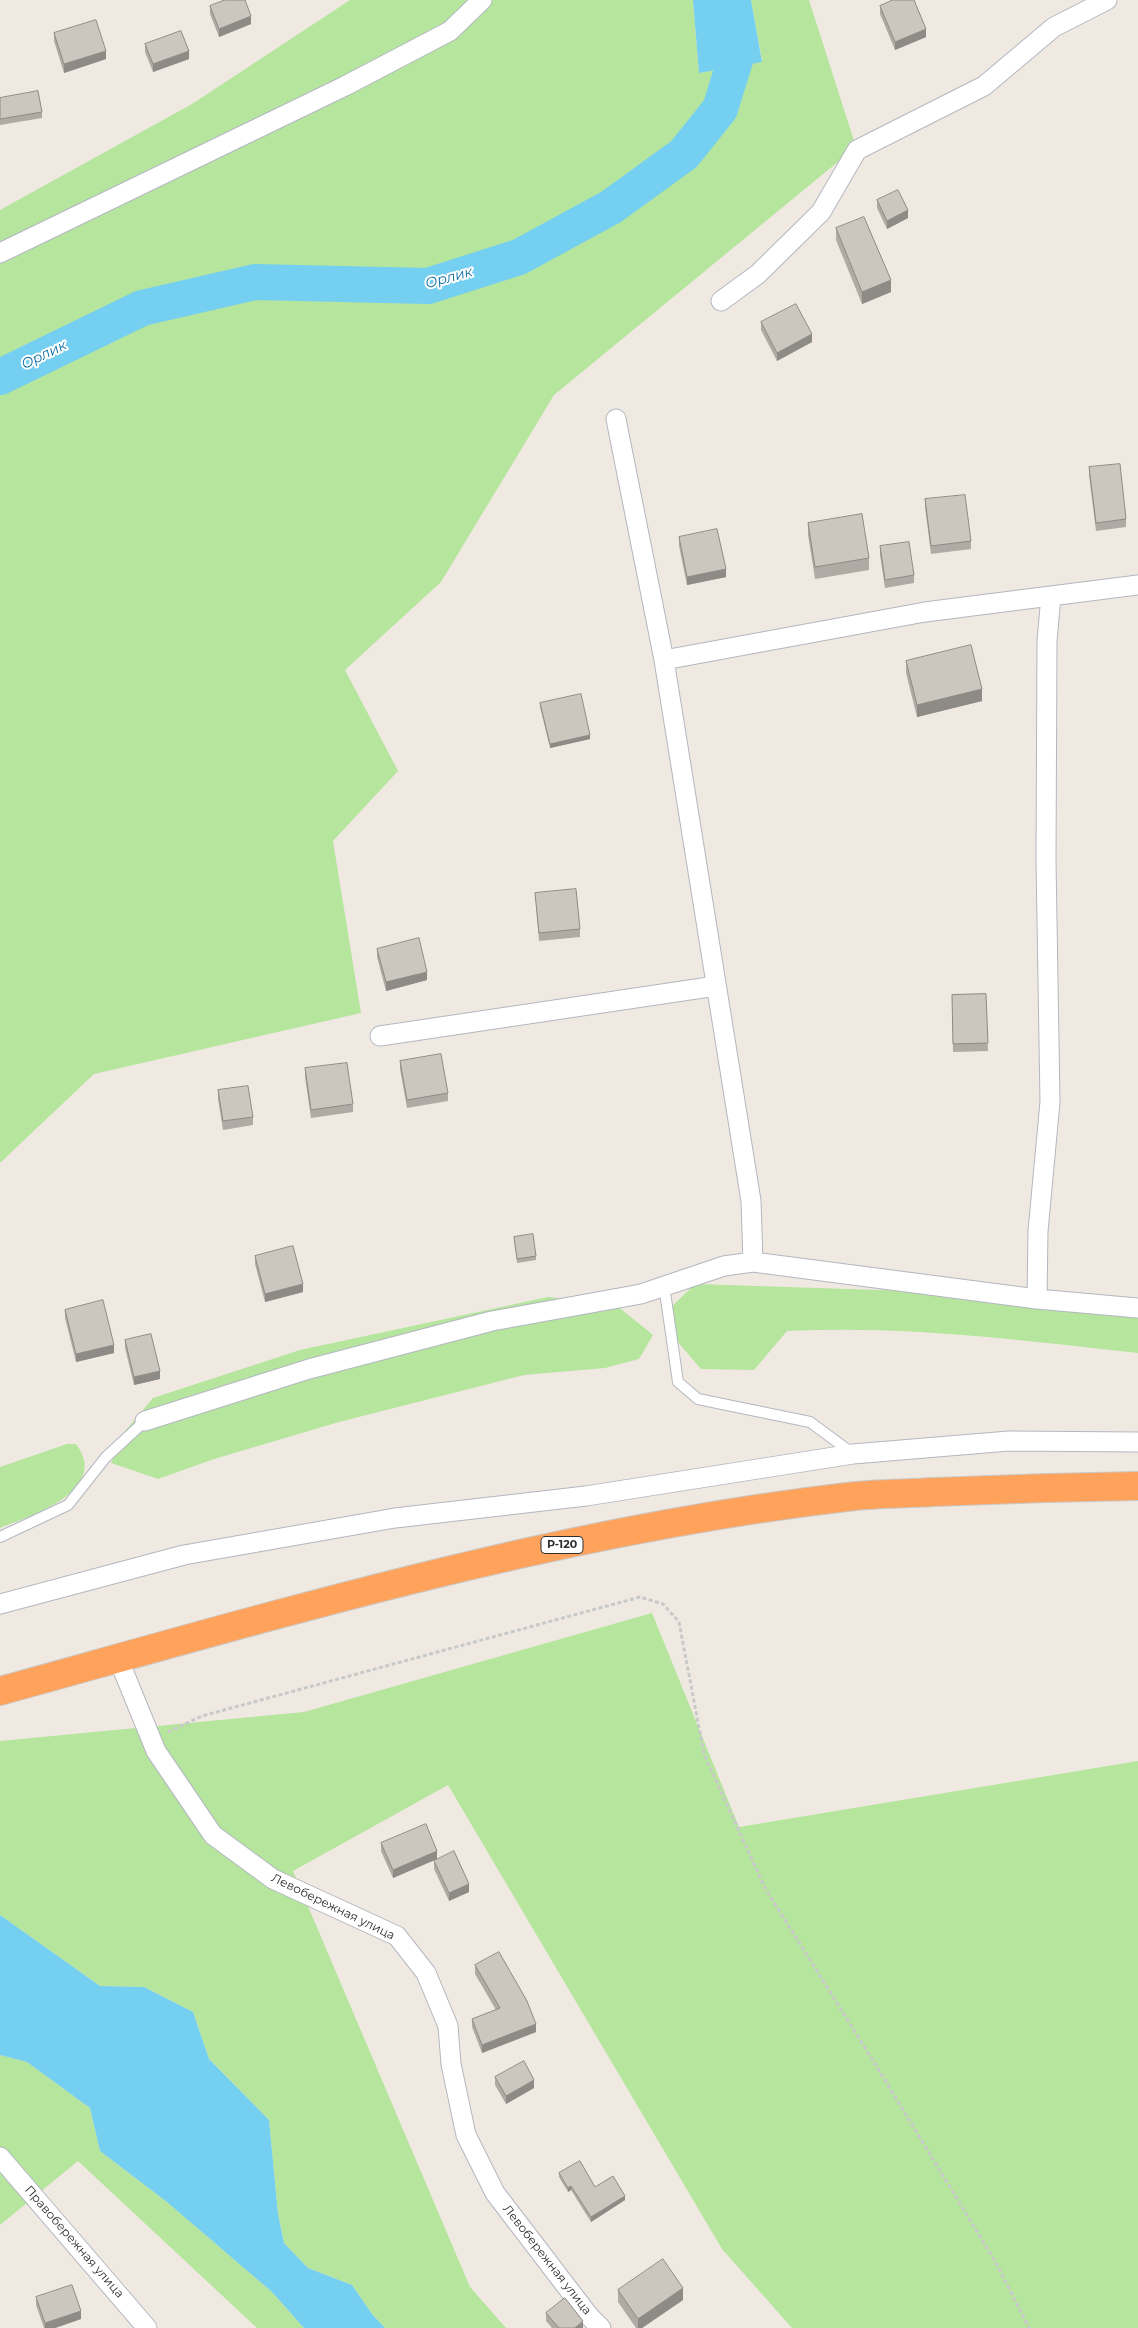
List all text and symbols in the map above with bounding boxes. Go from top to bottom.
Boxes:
water label: Орлик [424,264,474,292]
water label: Орлик [19,337,69,373]
road number: Р-120 [541,1536,583,1554]
street label: Левобережная улица [269,1871,397,1943]
street label: Правобережная улица [21,2183,127,2301]
street label: Левобережная улица [500,2202,594,2318]

